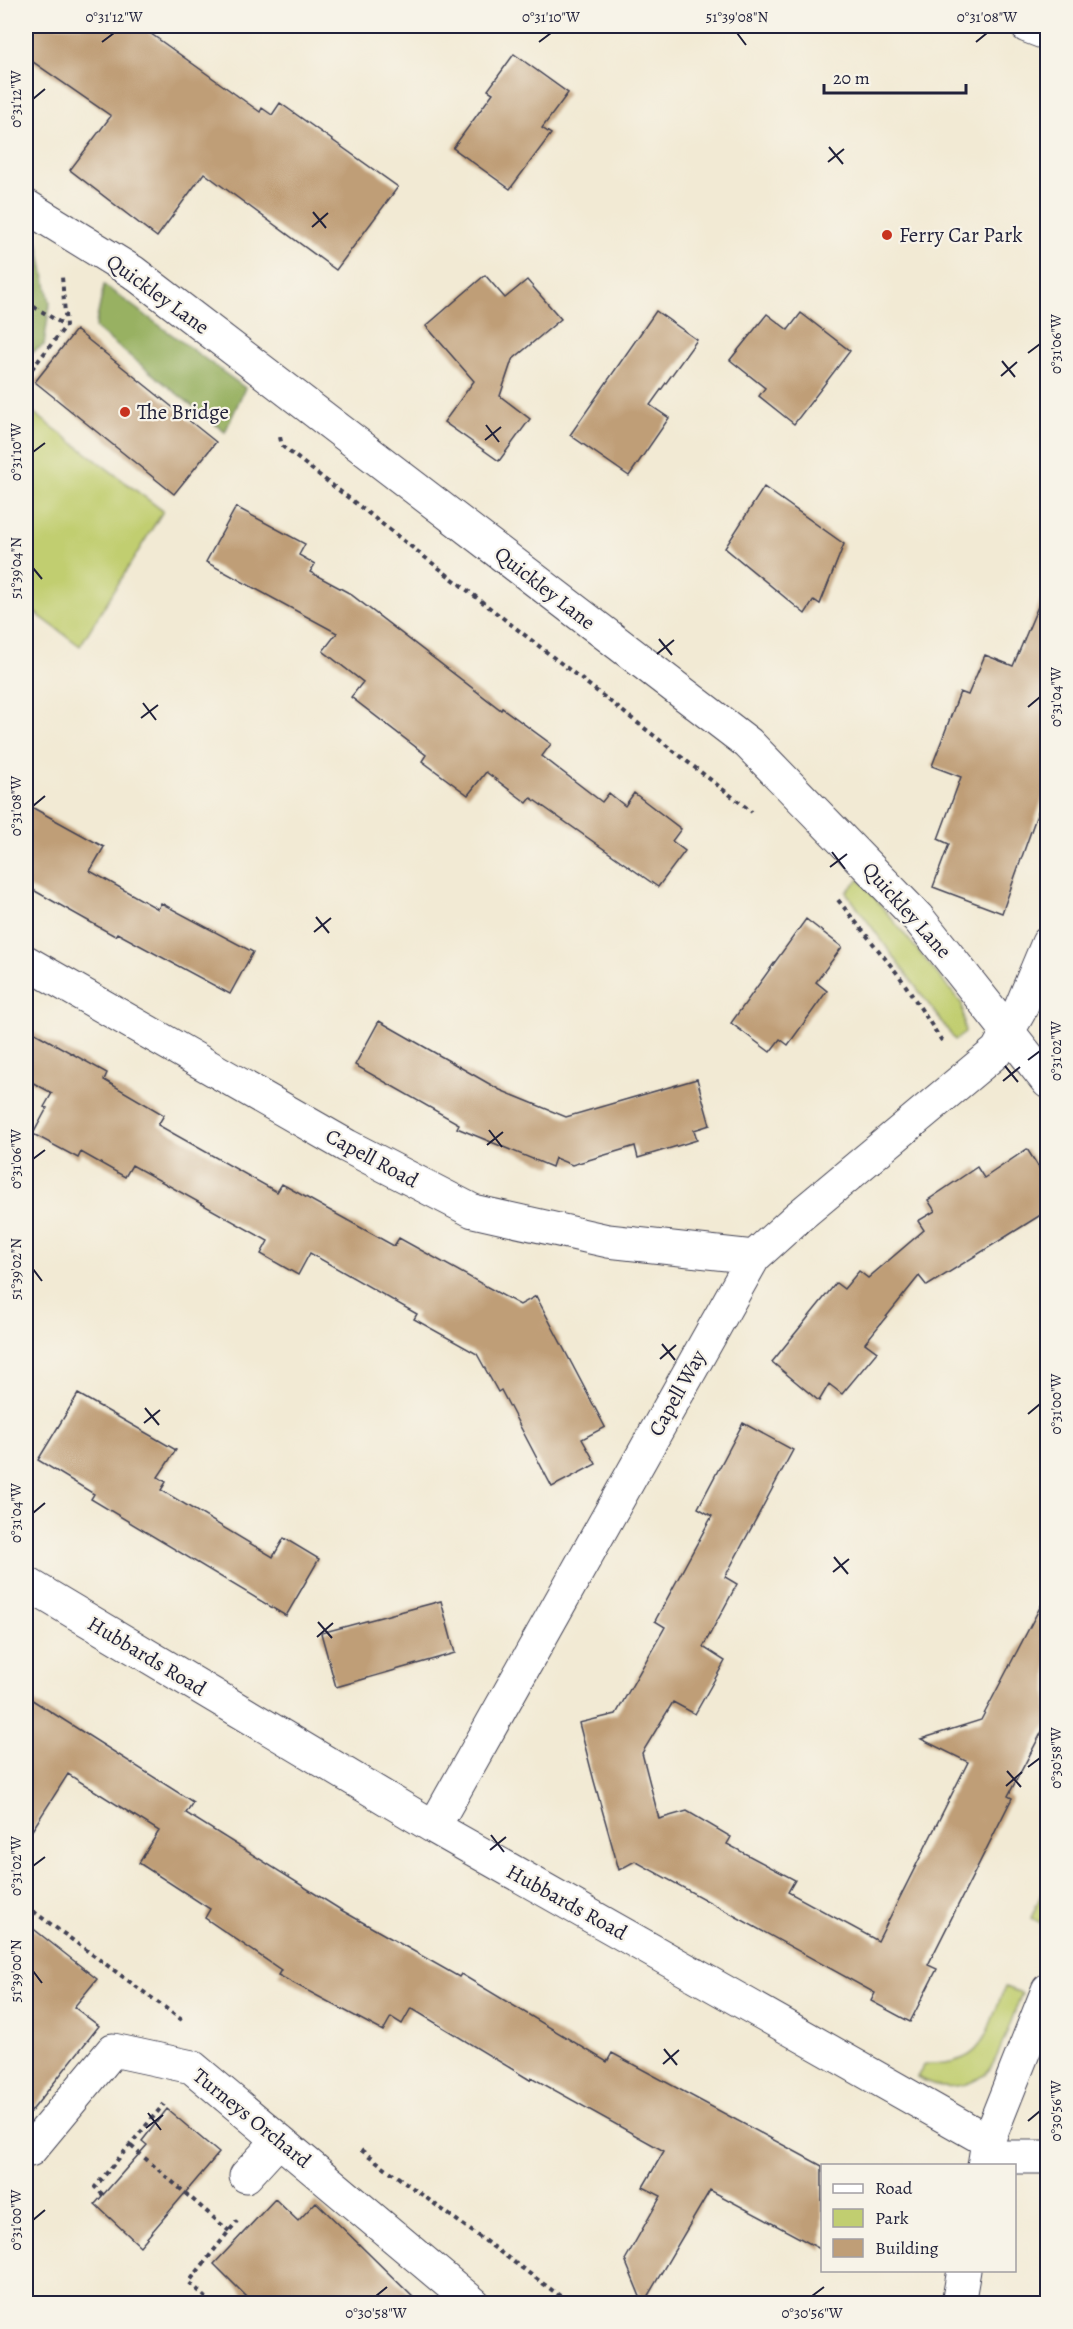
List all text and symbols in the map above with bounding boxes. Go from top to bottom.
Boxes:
text: 0°31'12"W [85,7,143,27]
text: 0°31'10"W [522,7,580,27]
text: 51°39'08"N [706,7,768,27]
text: 0°31'08"W [957,7,1017,27]
scale bar [824,57,966,95]
text: 20 m [833,66,870,90]
text: 0°31'12"W [6,70,26,128]
place label: Ferry Car Park [899,221,1023,249]
marker: Ferry Car Park [880,228,894,242]
street label: Quickley Lane [101,247,215,341]
text: 0°31'06"W [1046,314,1066,374]
place label: The Bridge [137,398,229,426]
marker: The Bridge [118,405,132,419]
text: 0°31'10"W [6,423,26,481]
text: 51°39'04"N [6,537,26,599]
street label: Quickley Lane [489,540,601,636]
text: 0°31'04"W [1046,667,1066,727]
text: 0°31'08"W [6,776,26,836]
street label: Quickley Lane [856,856,958,964]
text: 0°31'02"W [1046,1021,1066,1081]
street label: Capell Road [321,1122,424,1195]
text: 0°31'06"W [6,1129,26,1189]
text: 51°39'02"N [6,1238,26,1300]
street label: Capell Way [642,1344,712,1441]
text: 0°31'00"W [1046,1373,1066,1434]
text: 0°31'04"W [6,1483,26,1543]
street label: Hubbards Road [82,1610,212,1703]
text: 0°30'58"W [1046,1727,1066,1789]
text: 0°31'02"W [6,1836,26,1896]
street label: Hubbards Road [502,1857,633,1947]
text: 51°39'00"N [6,1939,26,2003]
street label: Turneys Orchard [187,2062,318,2175]
text: 0°30'56"W [1046,2080,1066,2142]
legend [821,2164,1016,2272]
text: Road [875,2176,913,2200]
text: 0°31'00"W [6,2189,26,2250]
text: Park [875,2206,909,2230]
text: Building [875,2236,939,2260]
text: 0°30'58"W [345,2303,407,2323]
text: 0°30'56"W [781,2303,843,2323]

